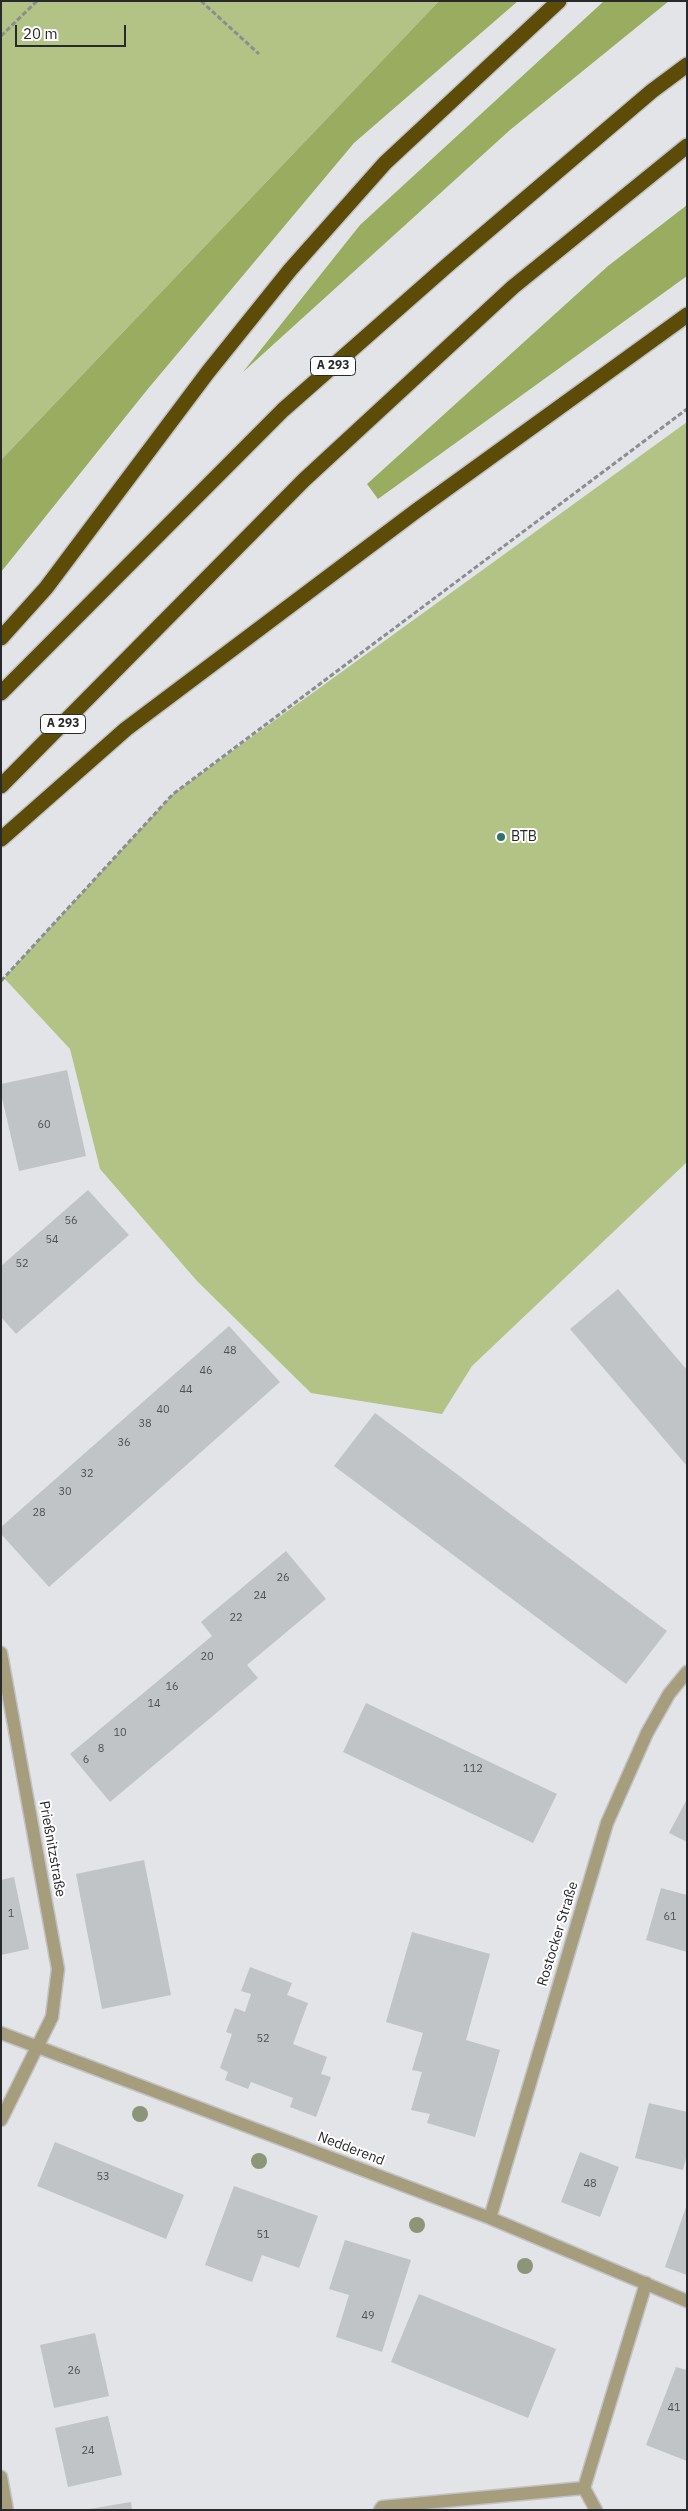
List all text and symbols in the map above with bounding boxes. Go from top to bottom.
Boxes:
scale bar [18,15,129,47]
text: 20 m [23,24,58,43]
road number: A 293 [310,356,356,376]
road number: A 293 [40,714,86,734]
place label: BTB [511,829,537,845]
marker: BTB [495,831,507,843]
house number: 60 [37,1118,51,1132]
house number: 56 [64,1214,78,1228]
house number: 54 [45,1233,59,1247]
house number: 52 [15,1257,29,1271]
house number: 48 [223,1344,237,1358]
house number: 46 [199,1364,213,1378]
house number: 44 [179,1383,193,1397]
house number: 40 [156,1403,170,1417]
house number: 38 [138,1417,152,1431]
house number: 36 [117,1436,131,1450]
house number: 32 [80,1467,94,1481]
house number: 30 [58,1485,72,1499]
house number: 28 [32,1506,46,1520]
house number: 26 [276,1571,290,1585]
house number: 24 [253,1589,267,1603]
house number: 22 [229,1611,243,1625]
house number: 20 [200,1650,214,1664]
house number: 16 [165,1680,179,1694]
house number: 14 [147,1697,161,1711]
house number: 10 [113,1726,127,1740]
house number: 8 [98,1742,104,1756]
house number: 6 [83,1753,89,1767]
house number: 112 [463,1762,483,1776]
street label: Prießnitzstraße [35,1800,69,1898]
street label: Rostocker Straße [534,1880,582,1988]
house number: 1 [8,1907,14,1921]
house number: 61 [663,1910,677,1924]
house number: 52 [256,2032,270,2046]
street label: Nedderend [315,2129,387,2169]
house number: 53 [96,2170,110,2184]
house number: 48 [583,2177,597,2191]
house number: 51 [256,2228,270,2242]
house number: 49 [361,2309,375,2323]
house number: 26 [67,2364,81,2378]
house number: 41 [667,2401,681,2415]
house number: 24 [81,2444,95,2458]

